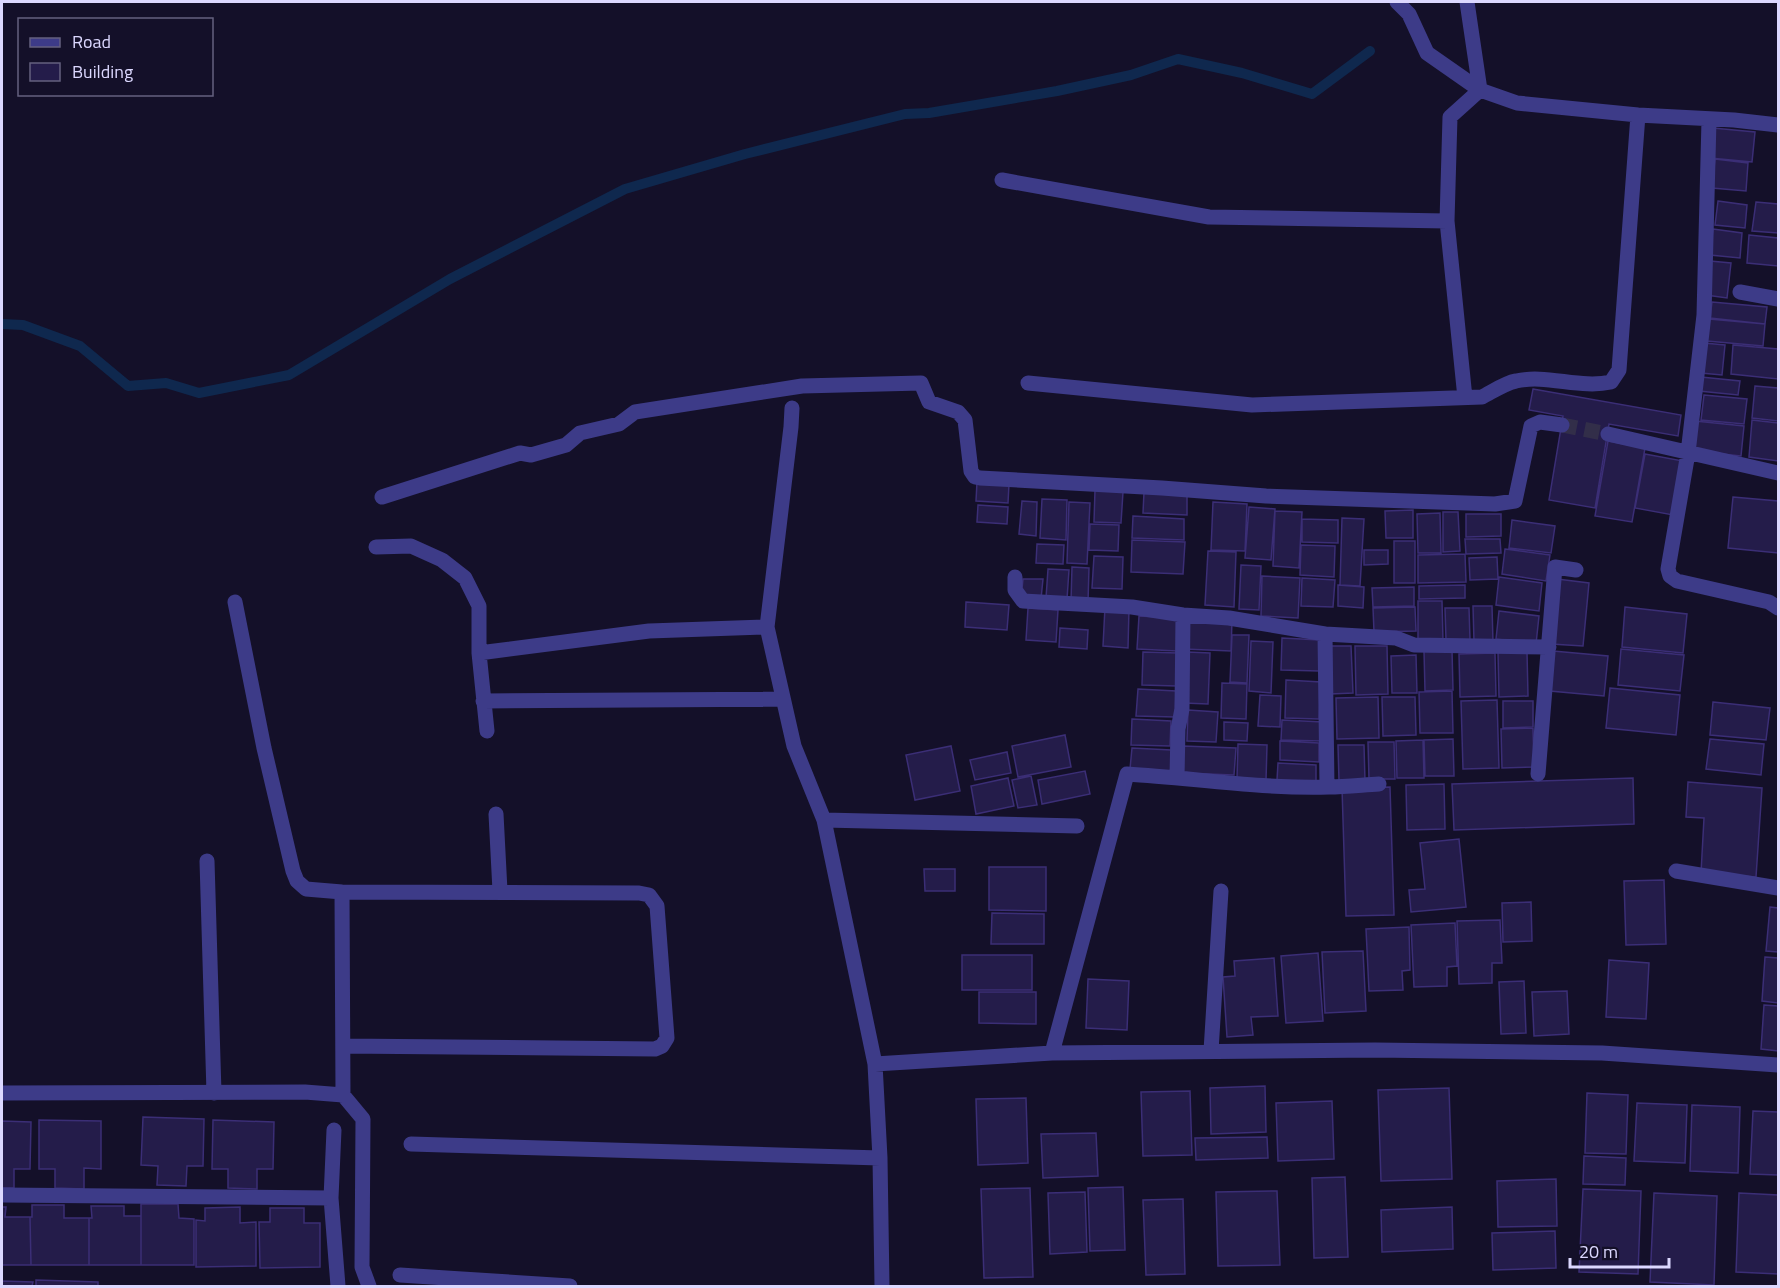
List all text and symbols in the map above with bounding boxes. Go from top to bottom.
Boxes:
legend [18,18,213,96]
text: Road [72,28,111,55]
text: Building [72,58,133,85]
scale bar [1570,1231,1669,1269]
text: 20 m [1579,1238,1618,1265]

